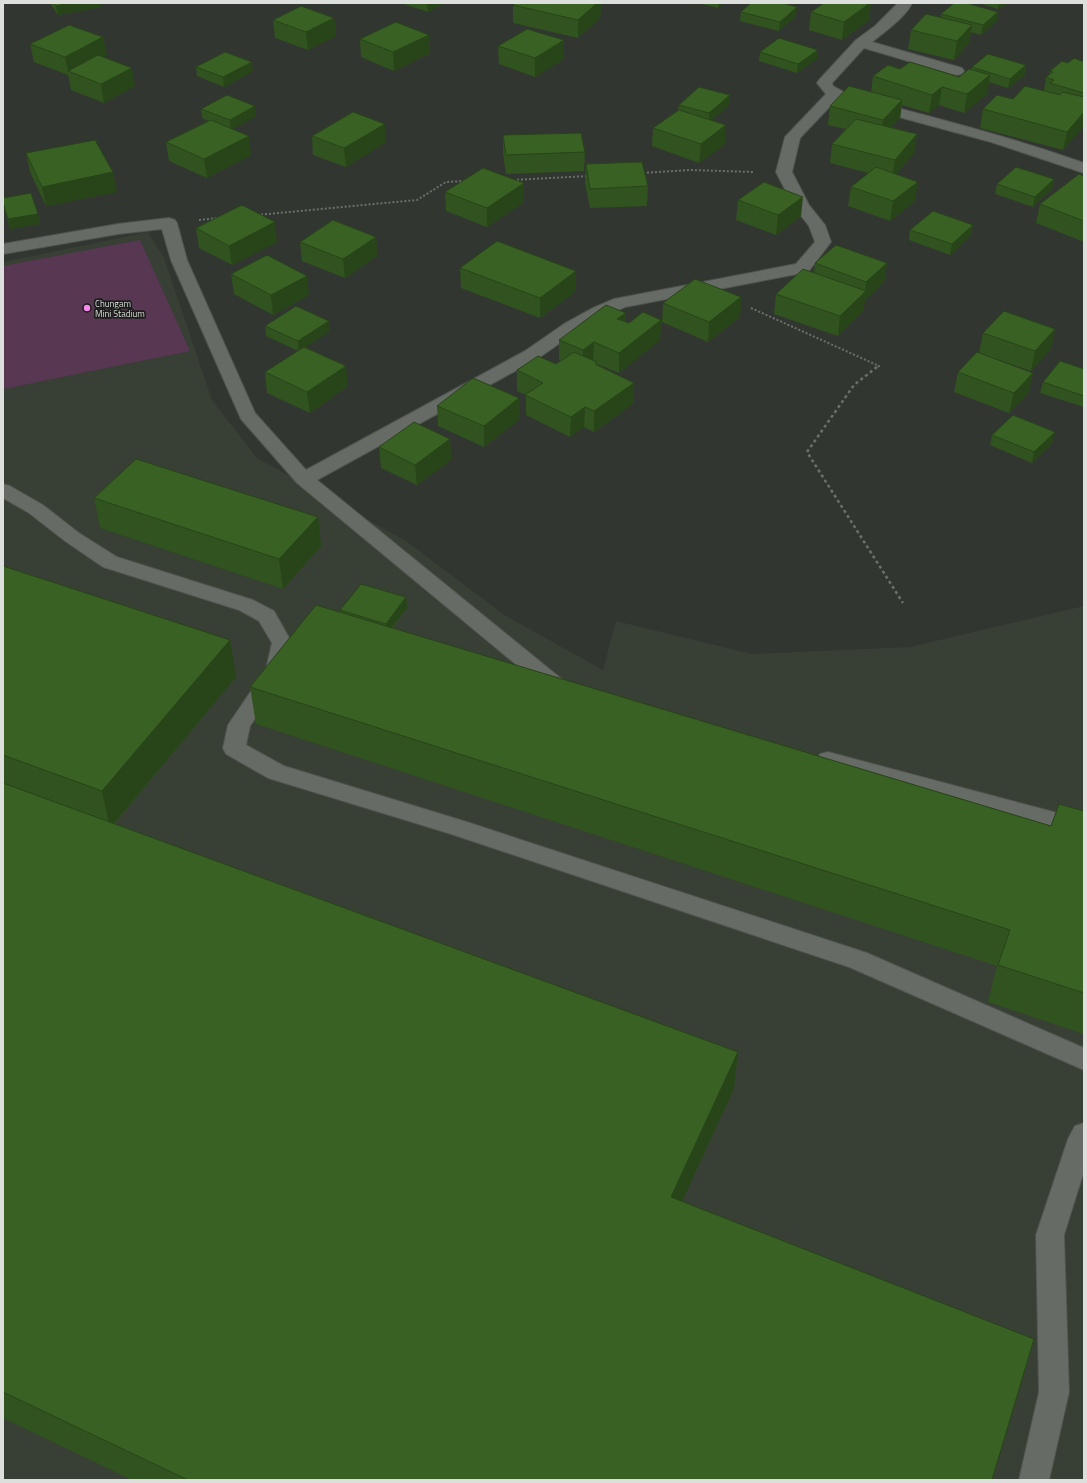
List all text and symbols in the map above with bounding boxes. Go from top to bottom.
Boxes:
place label: Chungam Mini Stadium [95,297,145,320]
marker: Chungam Mini Stadium [82,303,92,313]

